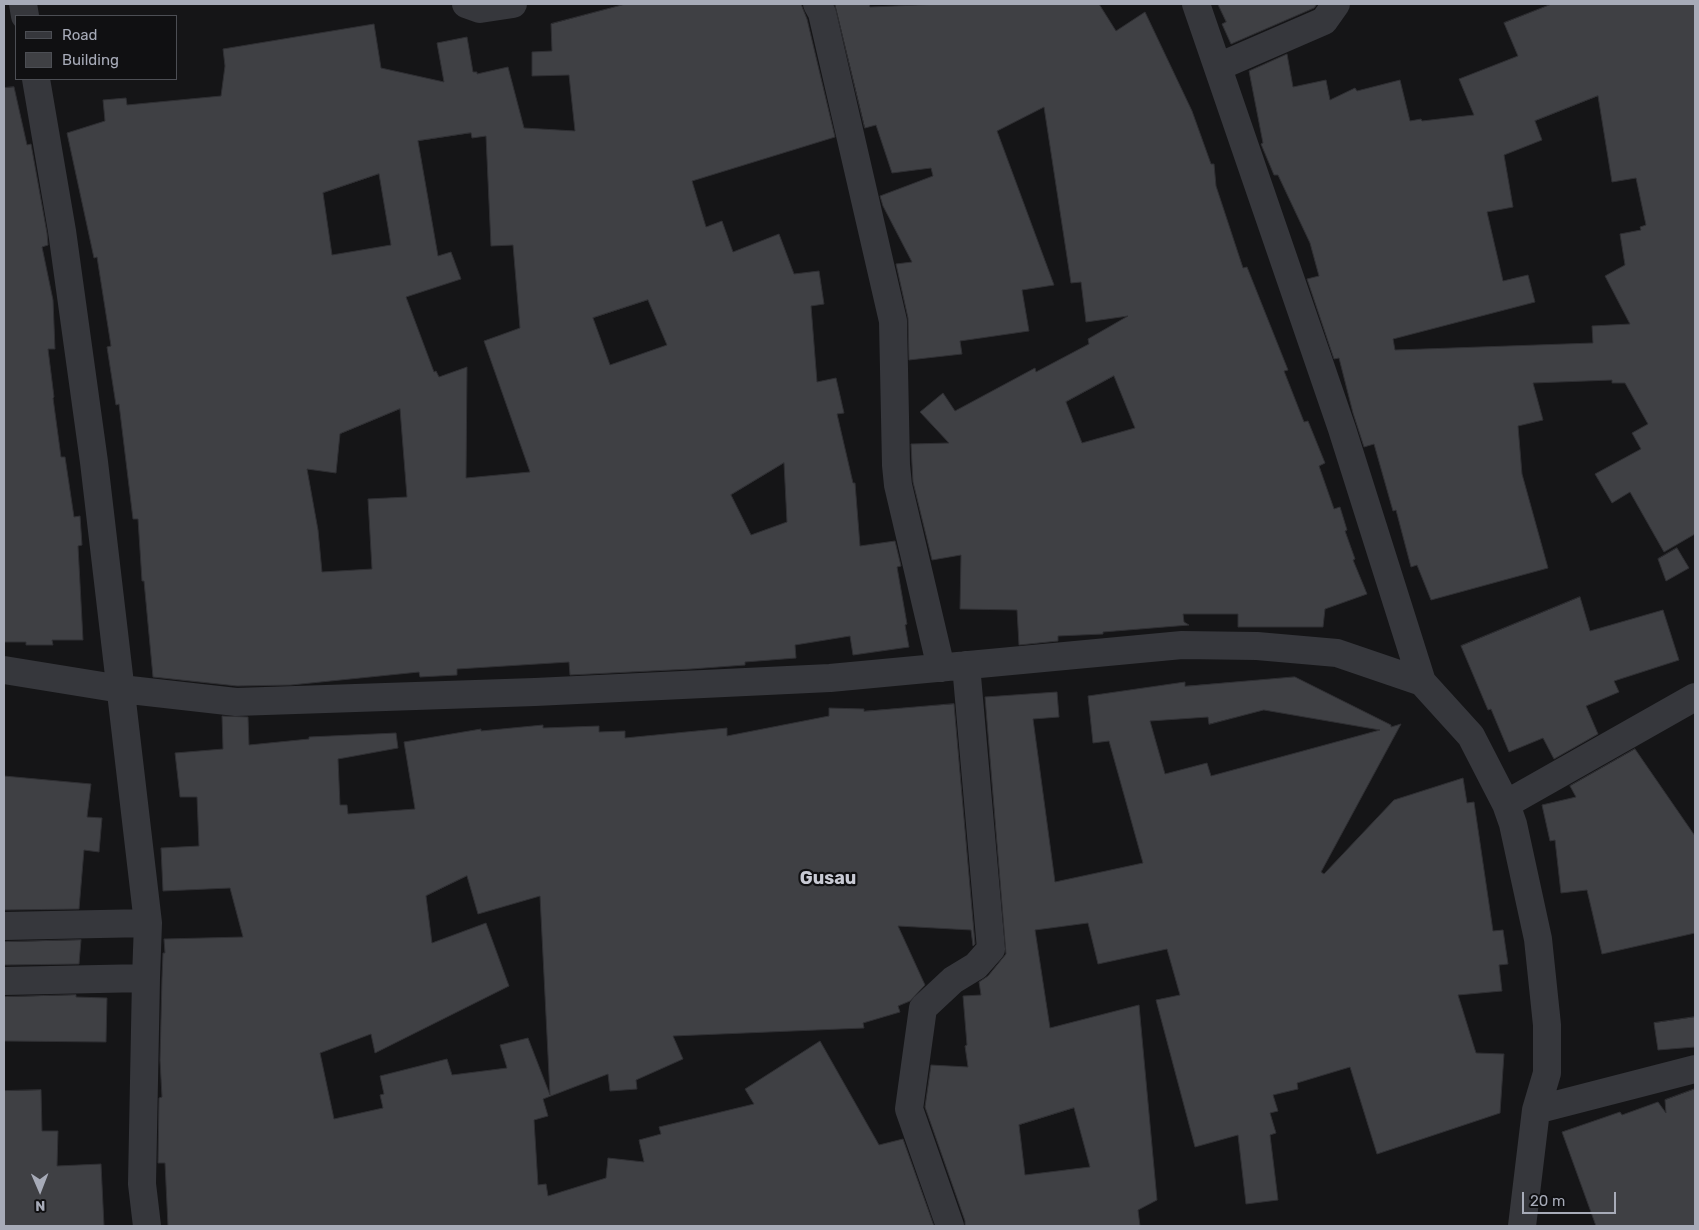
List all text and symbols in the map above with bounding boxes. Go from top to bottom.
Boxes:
legend [15,15,178,80]
text: Road [62,26,98,44]
text: Building [62,51,119,69]
district label: Gusau [800,868,856,890]
north arrow [15,1165,65,1215]
scale bar [1524,1182,1618,1214]
text: 20 m [1530,1192,1565,1210]
text: N [35,1197,45,1214]

